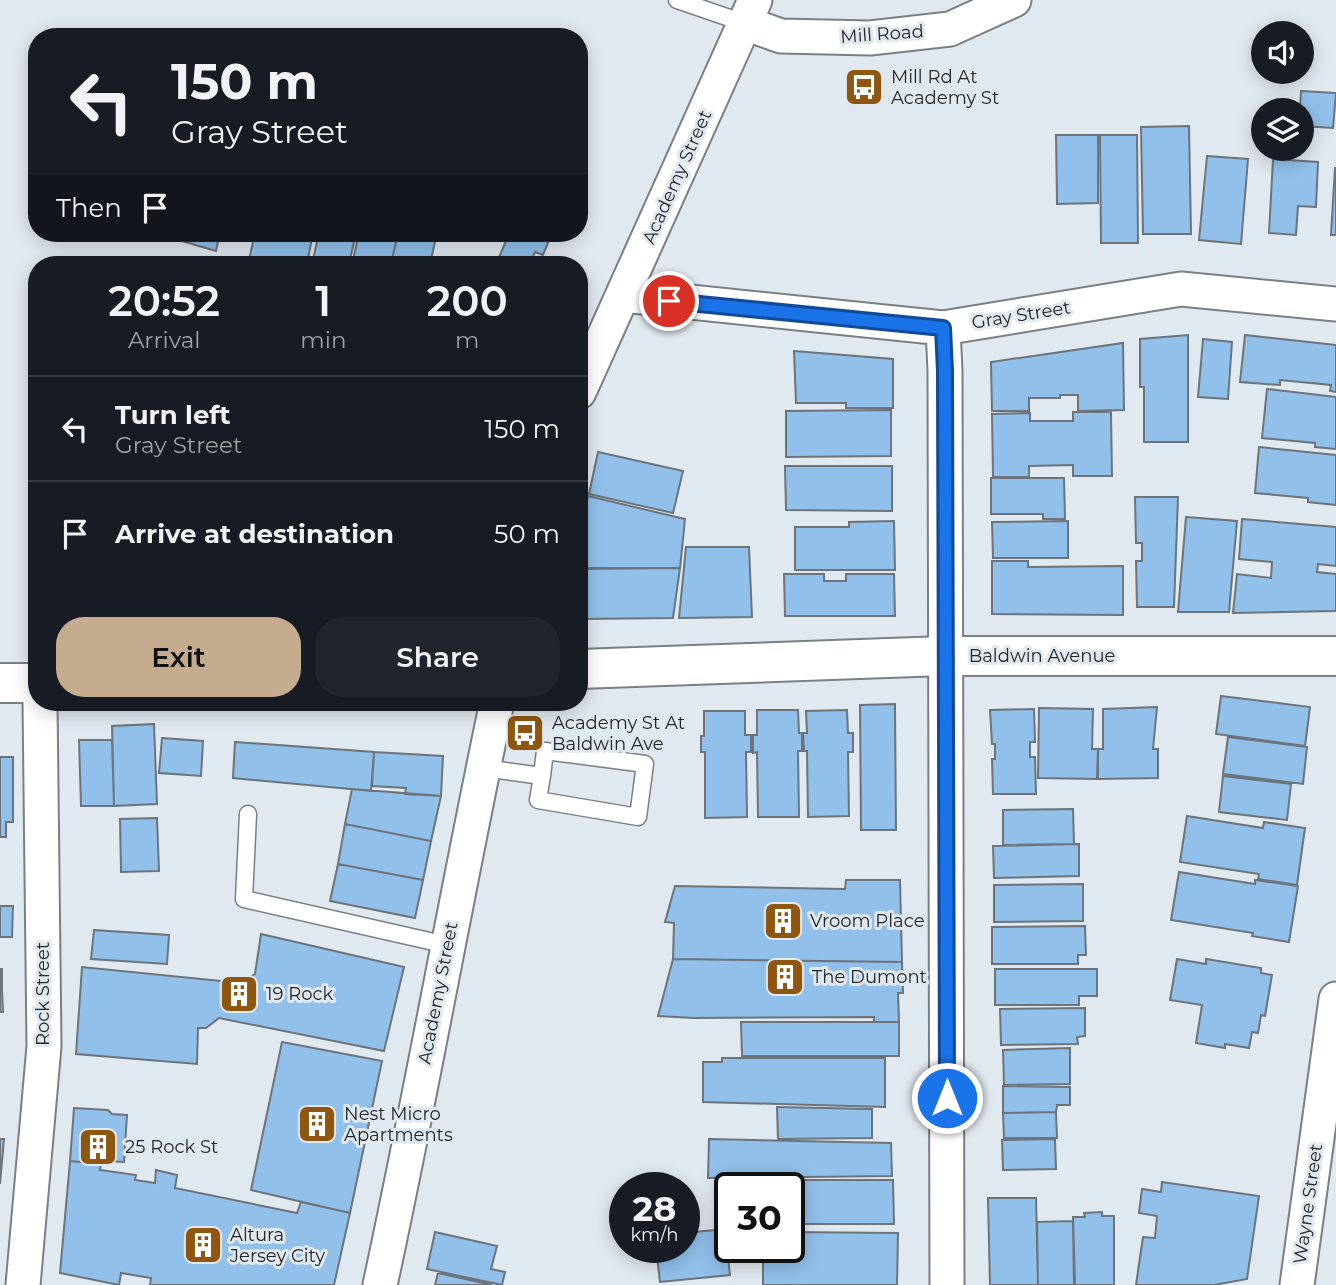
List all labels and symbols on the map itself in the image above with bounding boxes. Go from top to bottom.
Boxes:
street label: Mill Road [840,20,924,48]
bus stop icon: Mill Rd At Academy St [843,66,885,108]
place label: Mill Rd At Academy St [891,66,999,109]
street label: Academy Street [638,107,716,247]
pin [639,271,699,331]
street label: Gray Street [970,296,1072,334]
street label: Baldwin Avenue [969,645,1115,667]
bus stop icon: Academy St At Baldwin Ave [504,712,546,754]
place label: Academy St At Baldwin Ave [552,712,685,755]
building icon: Vroom Place [762,900,804,942]
place label: Vroom Place [810,910,925,932]
street label: Academy Street [413,920,463,1066]
street label: Rock Street [32,942,54,1046]
building icon: The Dumont [764,956,806,998]
place label: The Dumont [812,966,927,988]
building icon: 19 Rock [218,973,260,1015]
place label: 19 Rock [266,983,333,1005]
position arrow [910,1061,984,1135]
building icon: Nest Micro Apartments [296,1103,338,1145]
place label: Nest Micro Apartments [344,1103,453,1146]
building icon: 25 Rock St [77,1126,119,1168]
place label: 25 Rock St [125,1136,218,1158]
street label: Wayne Street [1289,1142,1327,1266]
speed limit sign: 30 [714,1172,805,1263]
building icon: Altura Jersey City [182,1224,224,1266]
place label: Altura Jersey City [229,1224,325,1267]

